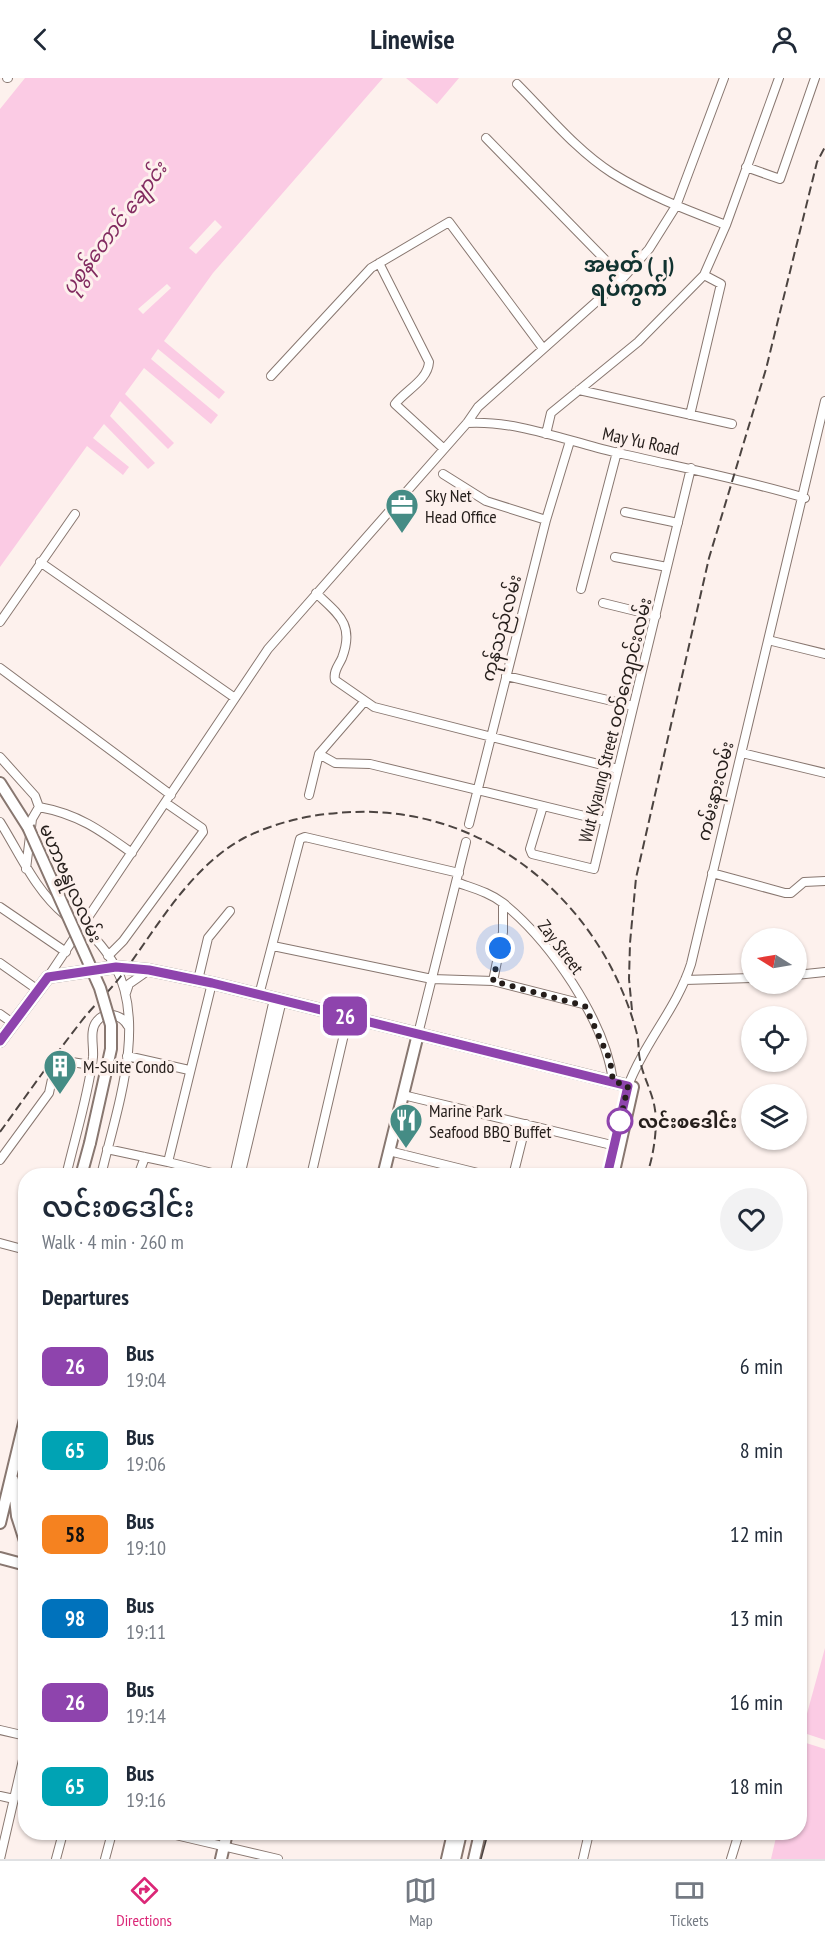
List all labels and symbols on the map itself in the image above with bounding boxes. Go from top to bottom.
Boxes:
water label: ပုစွန်တောင် ချောင်း [55,155,176,302]
district label: အမှတ် (၂) ရပ်ကွက် [584,249,674,306]
street label: May Yu Road [601,422,681,460]
place label: Sky Net Head Office [425,484,497,528]
office icon: Sky Net Head Office [384,487,420,534]
street label: ကုန်သည်လမ်း [475,572,530,685]
street label: Wut Kyaung Street ဝတ်ကျောင်းလမ်း [572,595,660,846]
street label: ကမ်းနားလမ်း [691,738,742,844]
street label: မဟာဗန္ဓုလလမ်း [30,820,108,948]
street label: Zay Street [533,915,589,979]
north arrow [741,928,807,994]
your location [485,933,515,963]
line badge: 26 [318,996,372,1036]
building icon: M-Suite Condo [42,1048,78,1095]
place label: M-Suite Condo [83,1055,174,1078]
place label: Marine Park Seafood BBQ Buffet [429,1099,551,1143]
restaurant icon: Marine Park Seafood BBQ Buffet [388,1102,424,1149]
marker: လင်းစဒေါင်း [607,1108,633,1134]
place label: လင်းစဒေါင်း [638,1110,737,1133]

